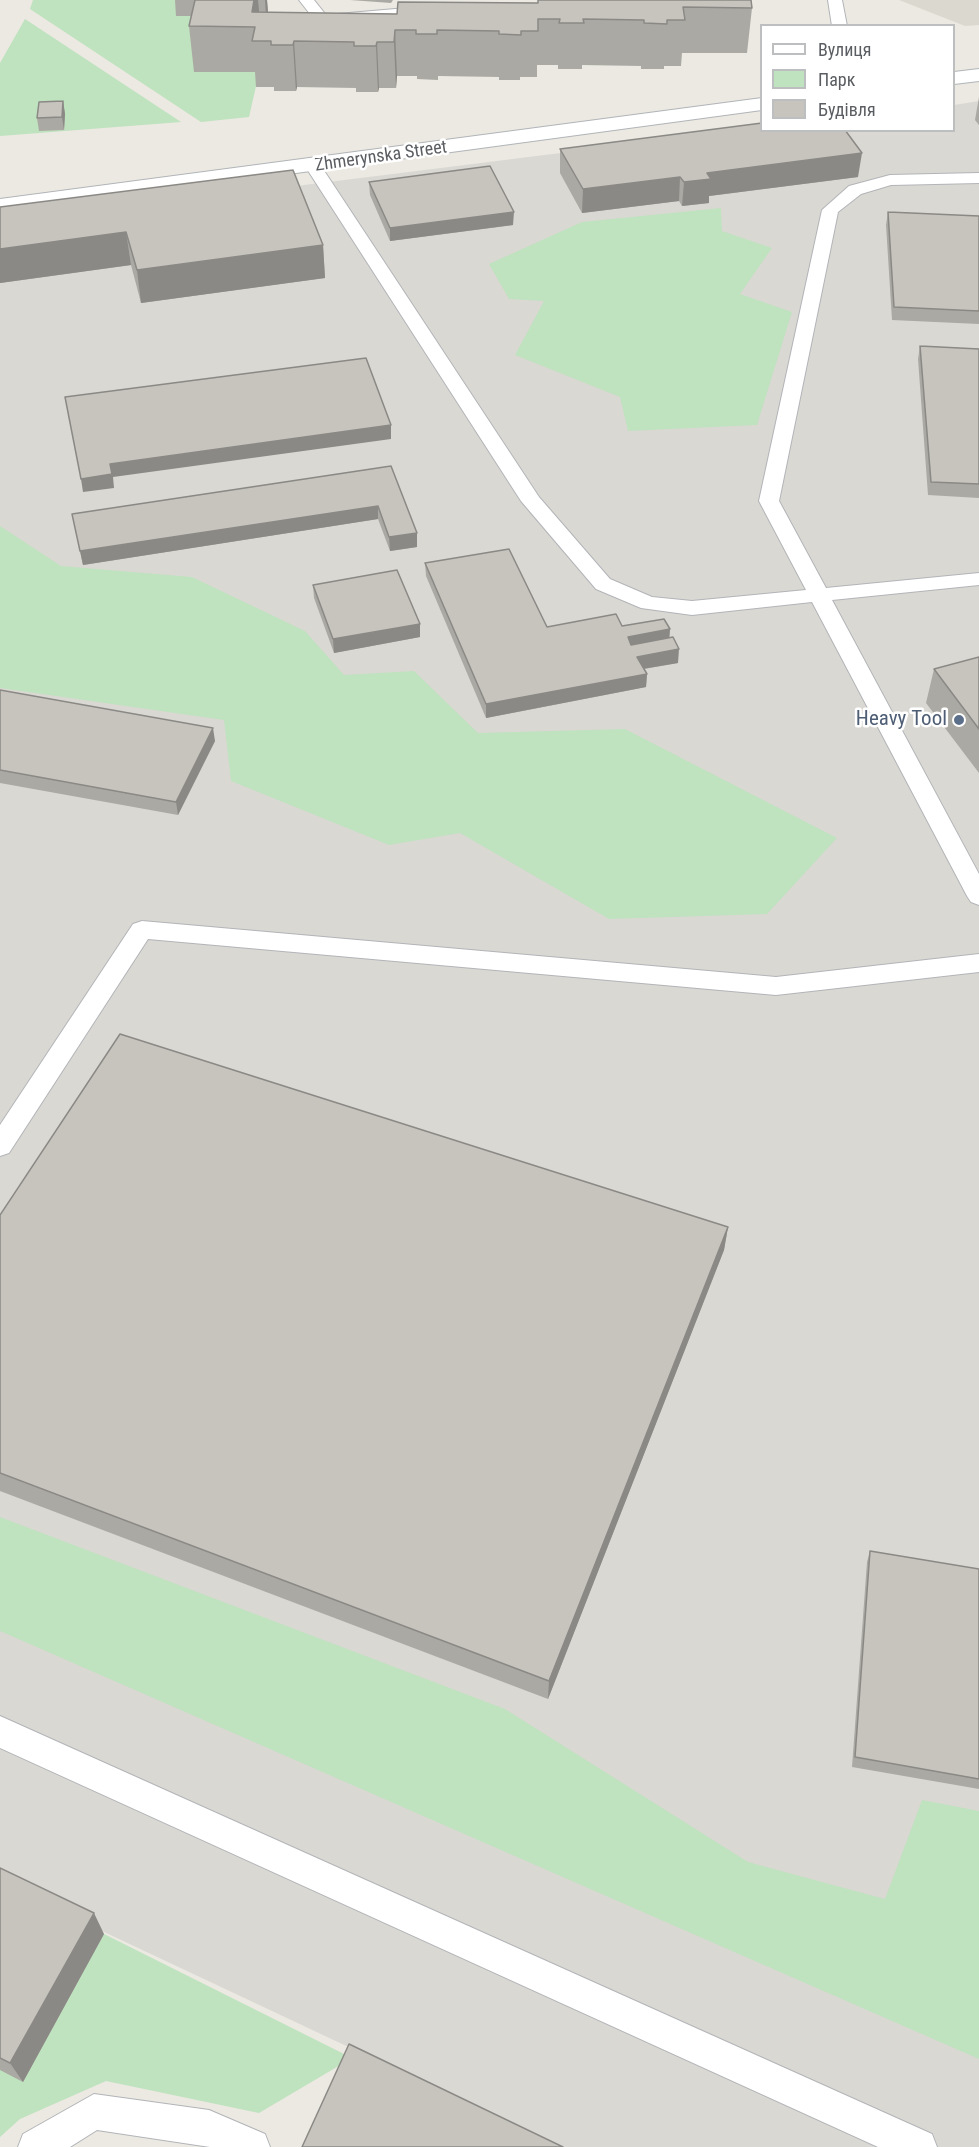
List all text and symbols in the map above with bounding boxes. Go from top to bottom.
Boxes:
legend [760,24,955,132]
text: Вулиця [818,39,872,60]
text: Парк [818,69,855,90]
text: Будівля [818,99,876,120]
street label: Zhmerynska Street [314,137,448,177]
place label: Heavy Tool [856,707,947,733]
marker: Heavy Tool [952,713,966,727]

